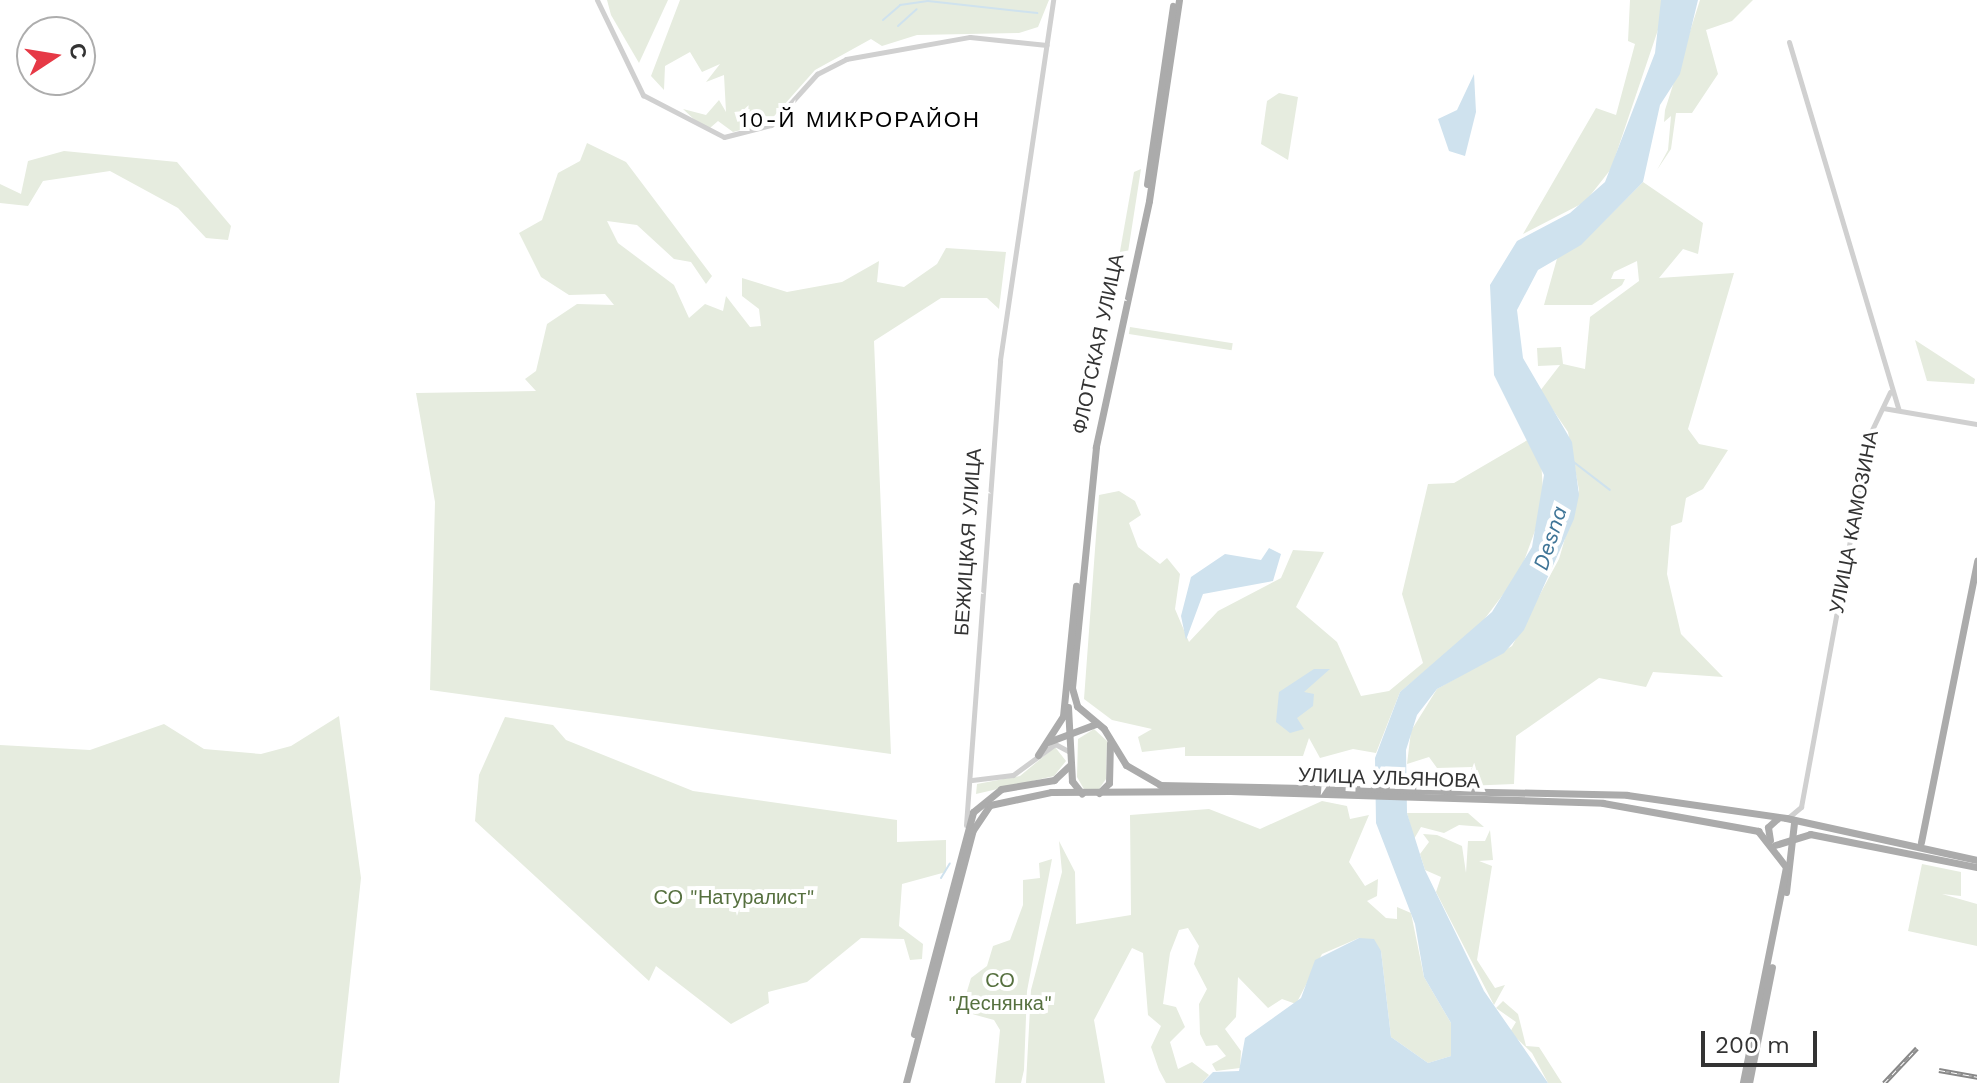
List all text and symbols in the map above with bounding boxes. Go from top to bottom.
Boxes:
north arrow [16,16,96,96]
text: С [64,41,92,62]
district label: 10-Й МИКРОРАЙОН [739,107,981,133]
street label: ФЛОТСКАЯ УЛИЦА [1067,252,1129,436]
street label: УЛИЦА КАМОЗИНА [1824,428,1884,616]
street label: БЕЖИЦКАЯ УЛИЦА [949,447,987,637]
water label: Desna [1527,503,1573,573]
street label: УЛИЦА УЛЬЯНОВА [1297,763,1481,793]
park label: СО "Натуралист" [653,885,815,909]
park label: СО "Деснянка" [948,969,1052,1016]
scale bar [1705,1015,1821,1065]
text: 200 m [1715,1031,1790,1059]

